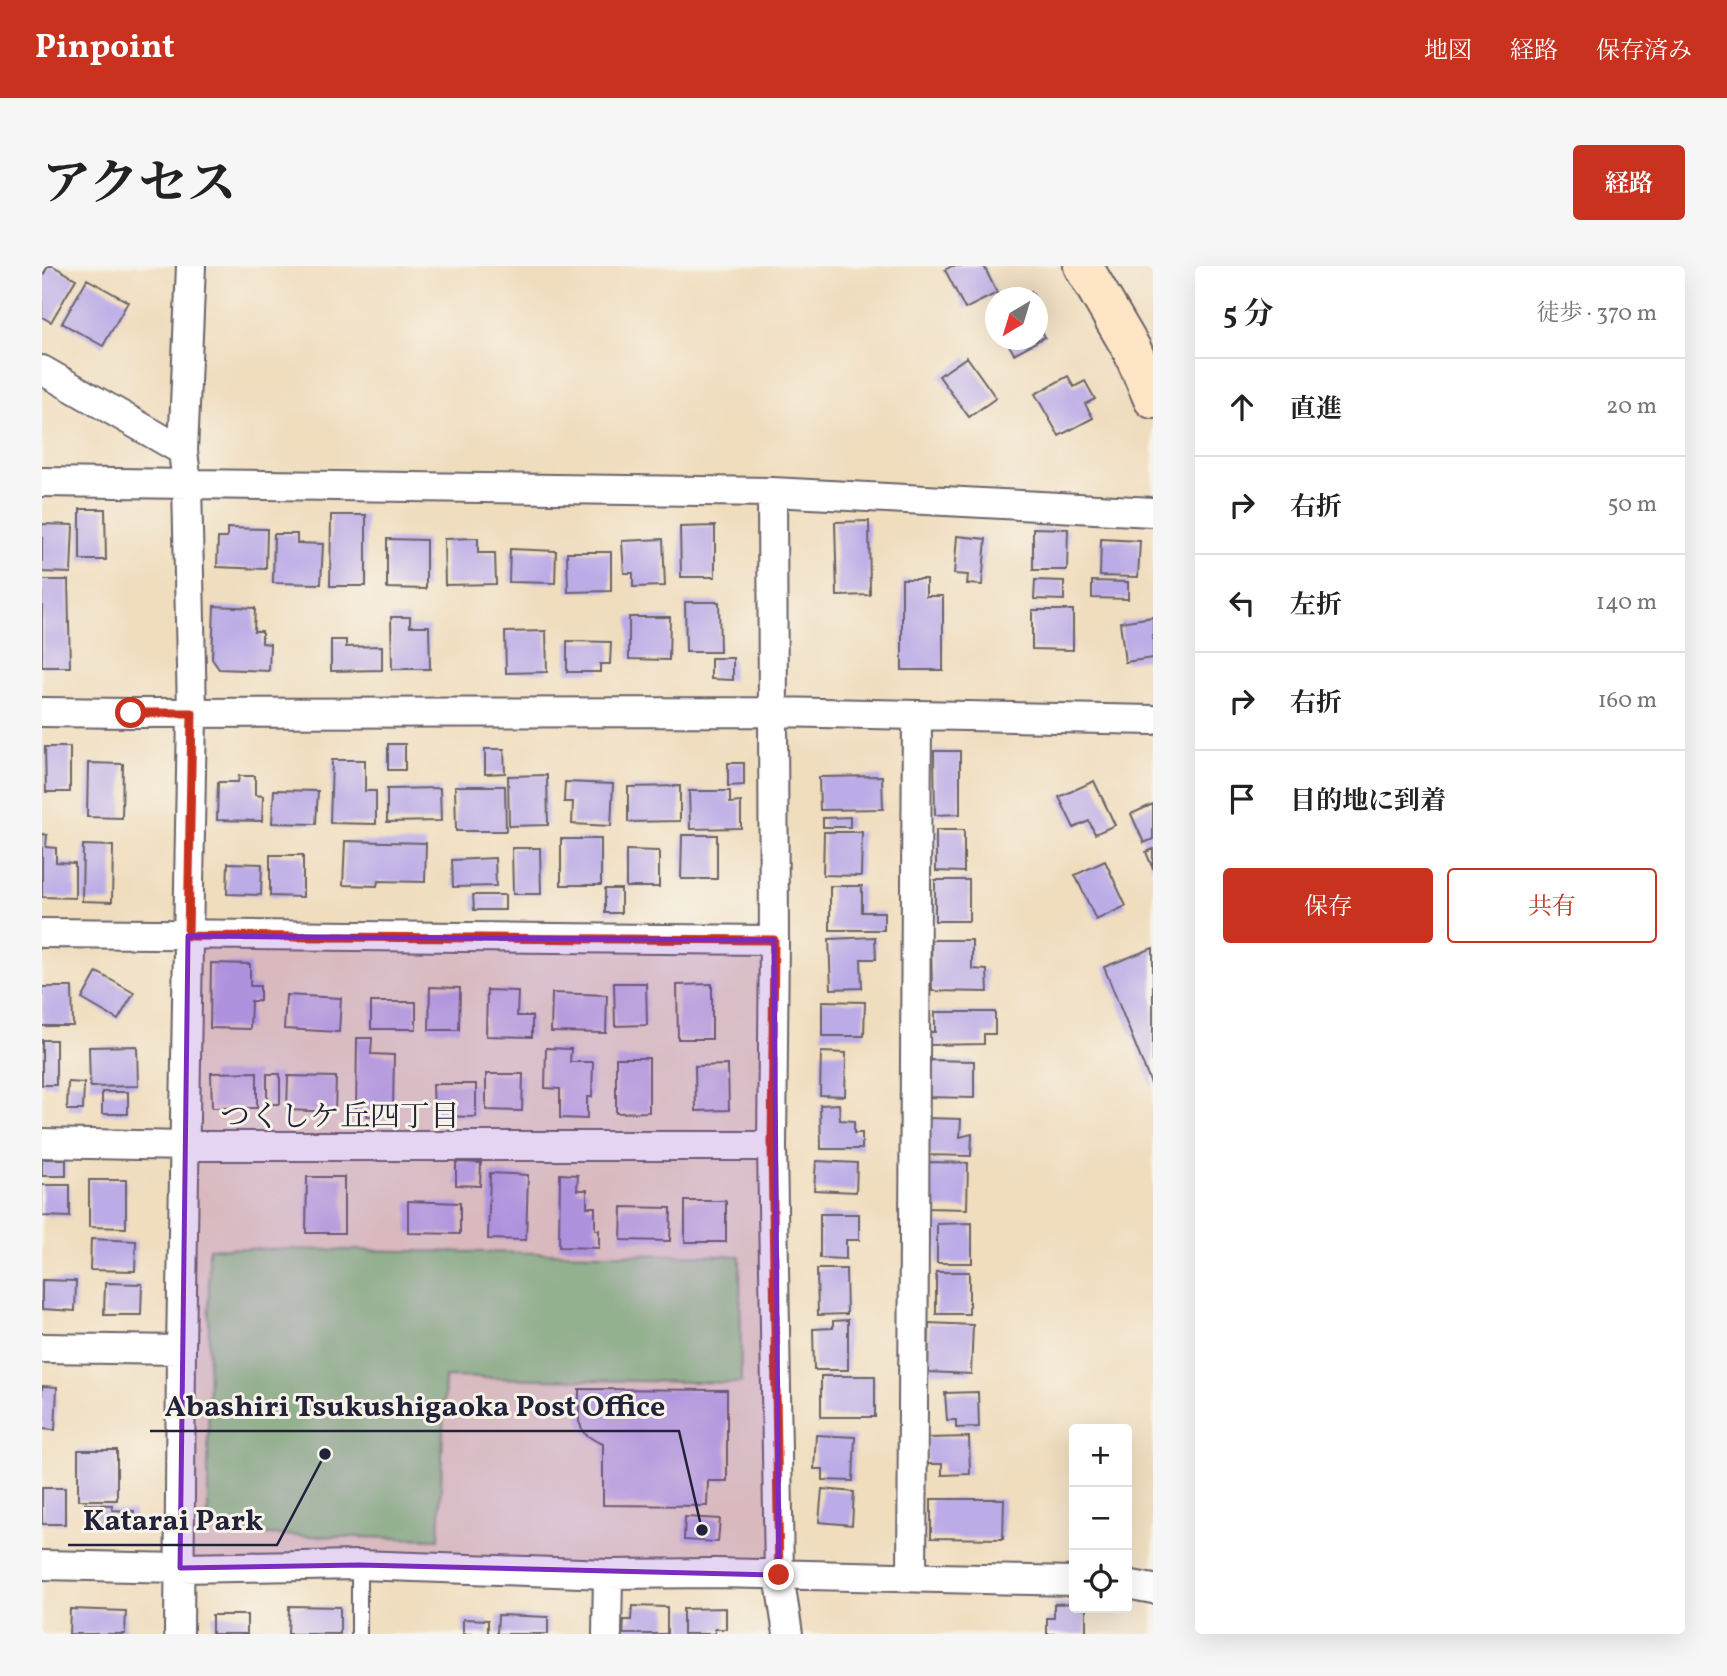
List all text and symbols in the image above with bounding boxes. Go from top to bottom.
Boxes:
text: Pinpoint [35,26,175,72]
text: 地図 [1424,35,1472,69]
text: 経路 [1510,35,1558,69]
text: 保存済み [1596,35,1692,69]
button: 経路 [1573,145,1685,220]
text: アクセス [42,152,237,221]
north arrow [985,287,1048,350]
text: 5 分 [1223,294,1273,336]
text: 徒歩 · 370 m [1536,298,1657,330]
icon: ahead [1223,388,1261,426]
text: 20 m [1606,391,1657,423]
text: 直進 [1290,392,1342,428]
icon: right [1223,486,1261,524]
text: 50 m [1608,489,1657,521]
text: 右折 [1290,490,1342,526]
icon: left [1223,584,1261,622]
text: 140 m [1596,587,1657,619]
text: 左折 [1290,588,1342,624]
icon: right [1223,682,1261,720]
text: 160 m [1598,685,1657,717]
text: 右折 [1290,686,1342,722]
route start [115,697,146,728]
icon: arrive [1223,780,1261,818]
text: 目的地に到着 [1290,784,1446,820]
button: 保存 [1223,868,1433,943]
button: 共有 [1447,868,1657,943]
district label: つくしケ丘四丁目 [220,1097,460,1139]
callout: Abashiri Tsukushigaoka Post Office [150,1380,679,1431]
text: Abashiri Tsukushigaoka Post Office [165,1387,665,1429]
map controls [1069,1424,1132,1613]
button: + [1069,1424,1132,1487]
button: − [1069,1487,1132,1550]
callout: Katarai Park [68,1494,277,1545]
text: Katarai Park [83,1501,263,1543]
button: locate [1069,1550,1132,1613]
route end [763,1559,794,1590]

